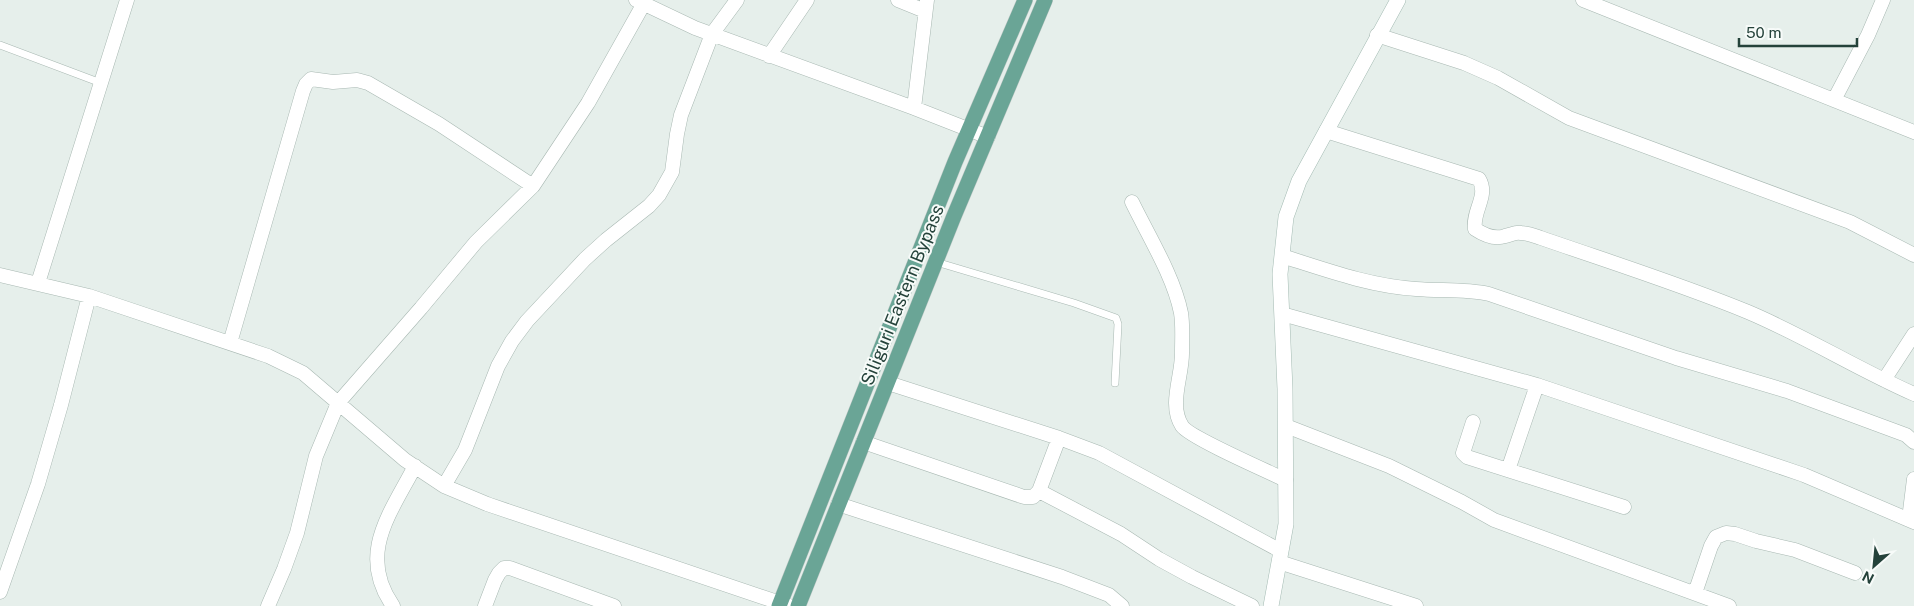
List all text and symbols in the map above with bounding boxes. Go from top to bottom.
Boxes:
scale bar [1739,15,1856,47]
text: 50 m [1746,24,1781,41]
street label: Siliguri Eastern Bypass [856,202,948,388]
north arrow [1849,541,1899,591]
text: N [1860,568,1877,587]

